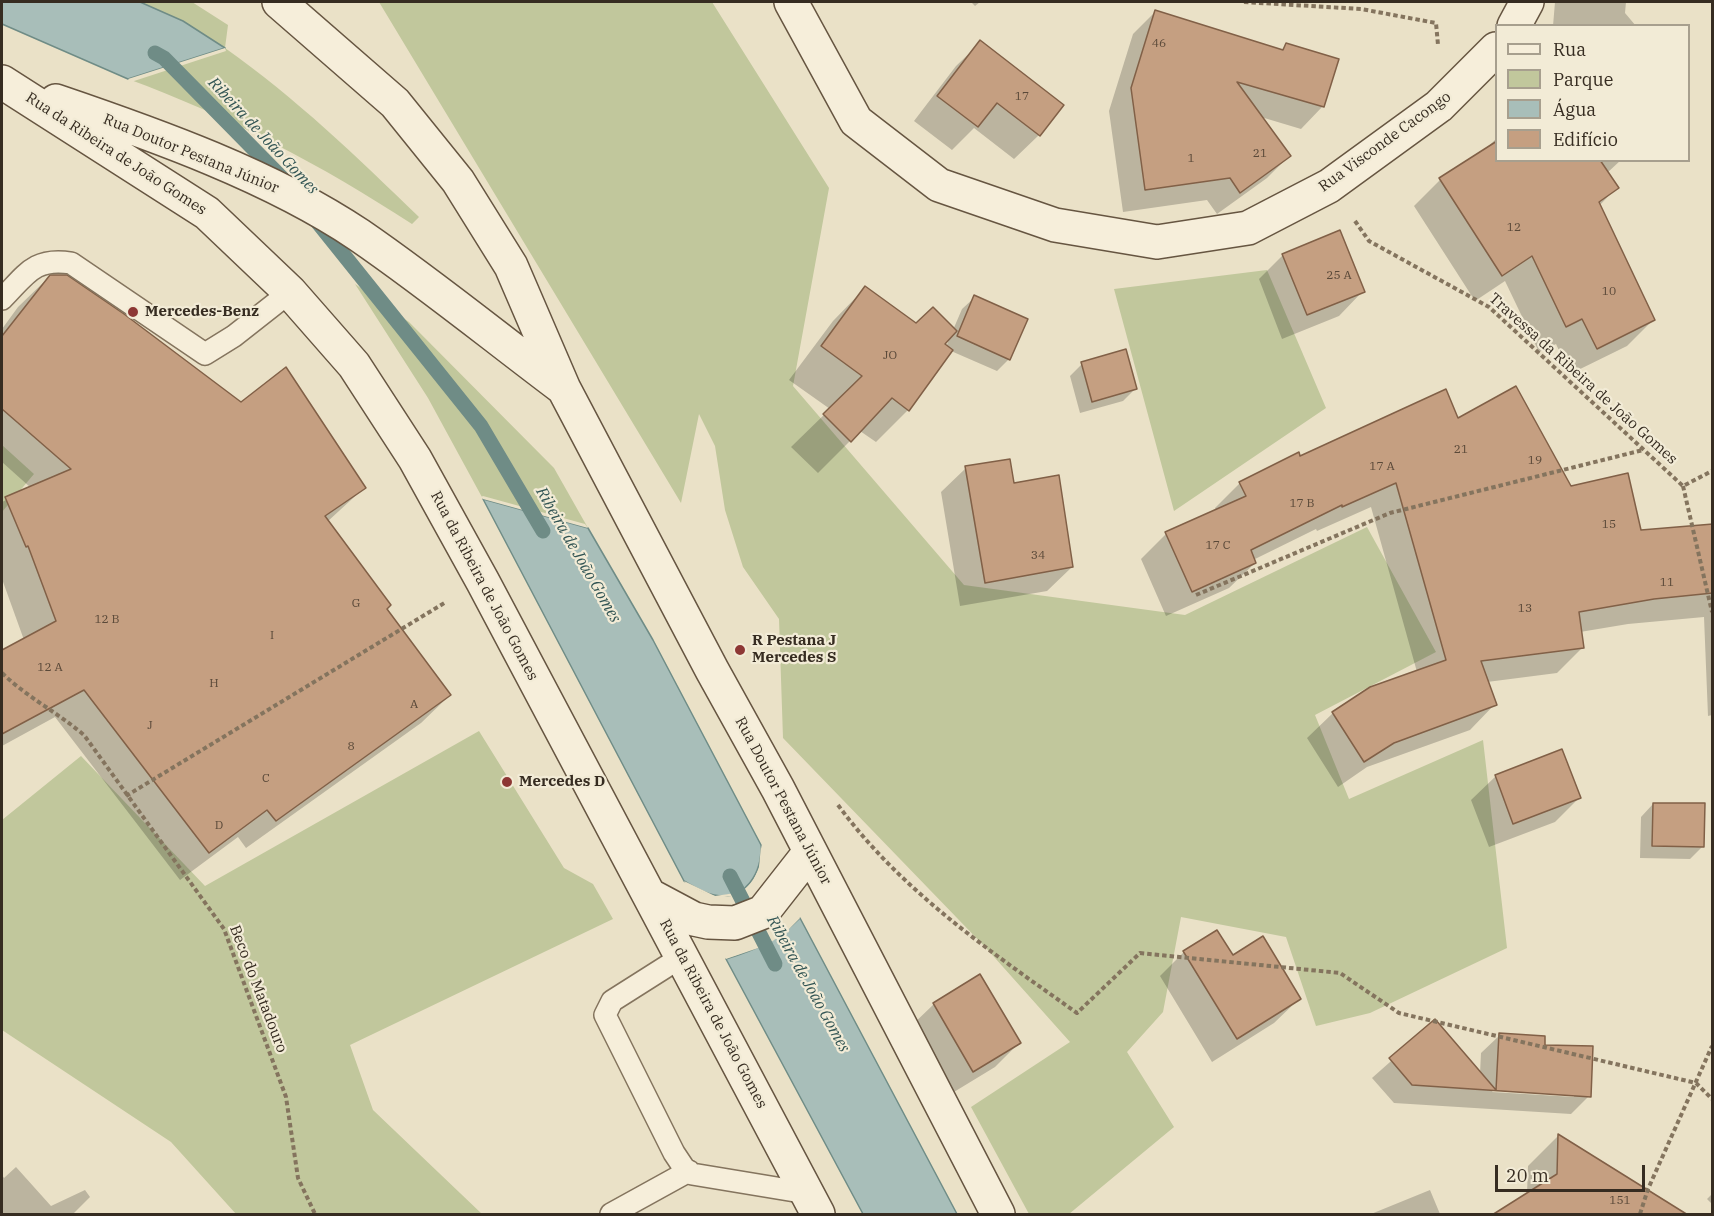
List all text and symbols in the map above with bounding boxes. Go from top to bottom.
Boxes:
legend [1495,24,1690,162]
house number: 46 [1152,37,1166,51]
text: Rua [1553,38,1586,61]
text: Parque [1553,68,1613,91]
water label: Ribeira de João Gomes [204,73,322,199]
street label: Rua Visconde Cacongo [1315,88,1455,196]
street label: Rua da Ribeira de João Gomes [22,89,210,219]
house number: 17 [1015,90,1029,104]
text: Água [1553,98,1596,121]
street label: Rua Doutor Pestana Júnior [101,110,281,198]
text: Edifício [1553,128,1618,151]
house number: 21 [1253,147,1267,161]
house number: 1 [1187,152,1195,166]
house number: 12 [1507,221,1521,235]
house number: 25 A [1326,269,1352,283]
house number: 10 [1602,285,1616,299]
street label: Travessa da Ribeira de João Gomes [1485,290,1681,468]
place label: Mercedes-Benz [145,303,259,321]
marker: Mercedes-Benz [126,305,140,319]
house number: JO [883,349,897,363]
house number: 21 [1454,443,1468,457]
house number: 19 [1528,454,1542,468]
house number: 17 A [1369,460,1395,474]
water label: Ribeira de João Gomes [531,484,625,626]
street label: Rua da Ribeira de João Gomes [426,488,542,684]
house number: 17 B [1289,497,1315,511]
house number: 15 [1602,518,1616,532]
house number: 17 C [1206,539,1230,553]
house number: 34 [1031,549,1045,563]
house number: 11 [1660,576,1674,590]
house number: G [352,597,360,611]
house number: 13 [1518,602,1532,616]
house number: 12 B [94,613,120,627]
house number: I [270,629,274,643]
place label: R Pestana J Mercedes S [752,632,836,667]
marker: R Pestana J Mercedes S [733,643,747,657]
house number: 12 A [37,661,63,675]
house number: H [209,677,219,691]
house number: A [410,698,418,712]
street label: Rua Doutor Pestana Júnior [731,714,835,888]
house number: J [147,719,153,733]
house number: 8 [347,740,355,754]
house number: C [262,772,270,786]
place label: Mercedes D [519,773,605,791]
marker: Mercedes D [500,775,514,789]
house number: D [215,819,223,833]
water label: Ribeira de João Gomes [762,912,854,1056]
street label: Rua da Ribeira de João Gomes [655,916,771,1112]
street label: Beco do Matadouro [225,923,291,1055]
scale bar [1498,1153,1648,1191]
text: 20 m [1506,1164,1549,1187]
house number: 151 [1609,1194,1631,1208]

